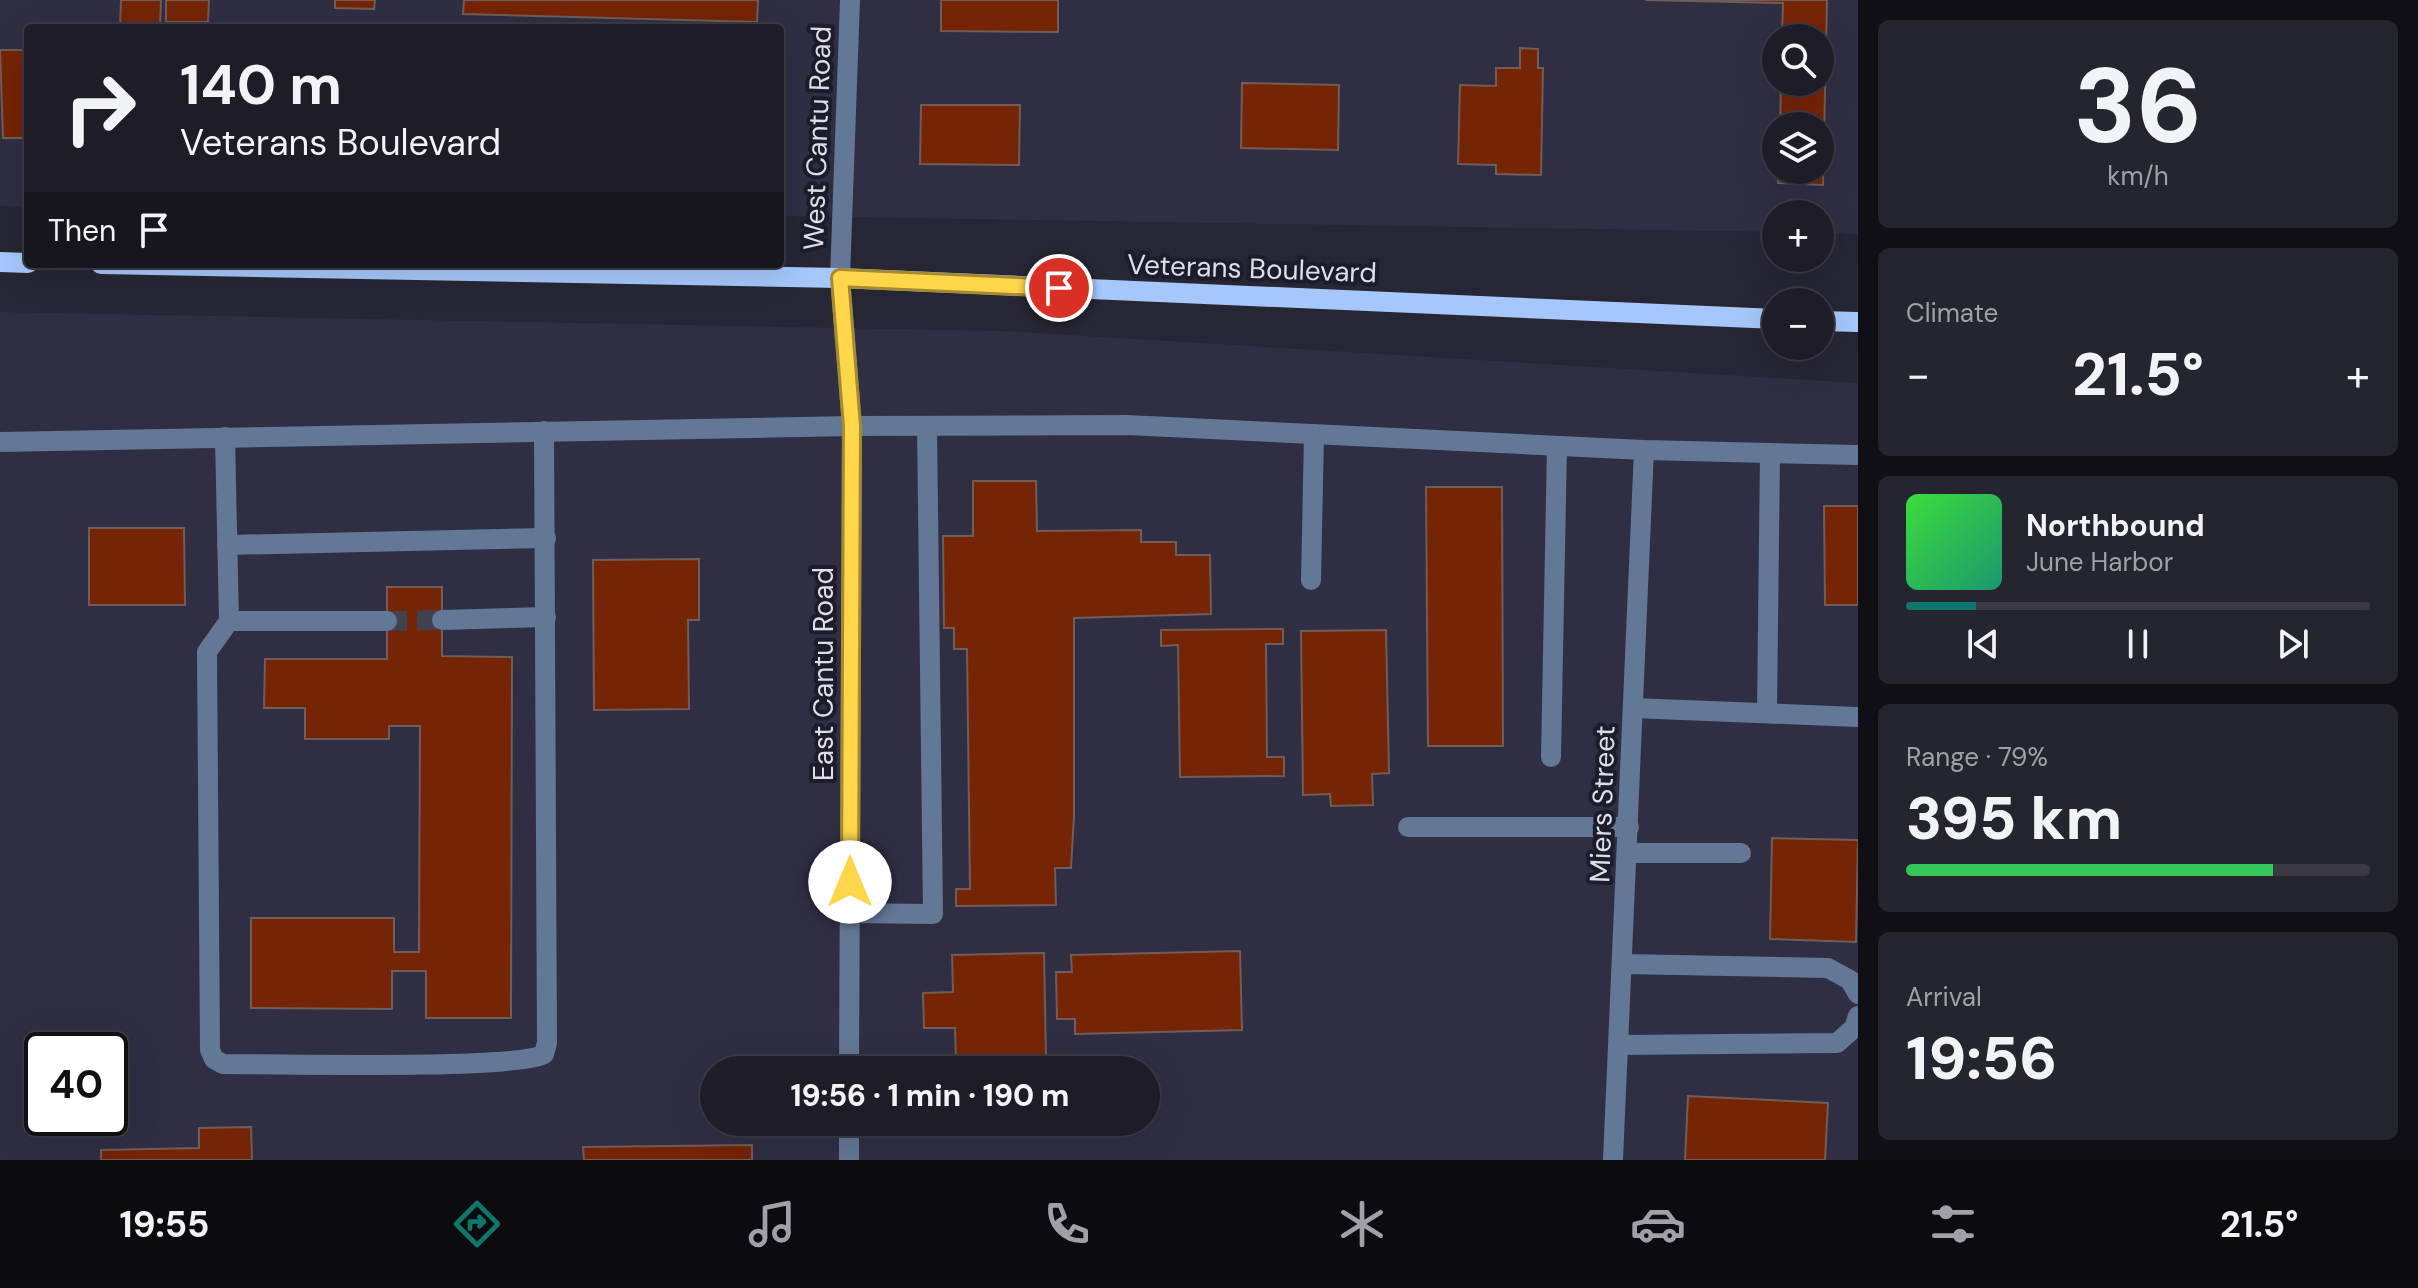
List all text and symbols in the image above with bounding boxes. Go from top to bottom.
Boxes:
map controls [1762,24,1834,360]
button: search [1762,24,1834,96]
street label: West Cantu Road [795,25,840,251]
text: 36 [2074,39,2202,174]
text: 140 m [180,48,342,121]
icon: right [48,56,152,160]
button: layers [1762,112,1834,184]
text: Veterans Boulevard [180,119,501,166]
text: km/h [2107,159,2169,193]
button: + [1762,200,1834,272]
icon: arrive [132,208,176,252]
text: Then [48,211,116,250]
street label: Veterans Boulevard [1127,246,1377,291]
pin [1025,254,1093,322]
icon: arrive [1037,266,1081,310]
button: − [1762,288,1834,360]
text: Climate [1906,296,1998,330]
text: 21.5° [2072,335,2204,414]
text: − [1906,346,1930,404]
text: + [2346,346,2370,404]
text: Northbound [2026,506,2205,545]
text: June Harbor [2026,545,2173,579]
street label: East Cantu Road [805,567,842,781]
icon: previous [1961,622,2005,666]
icon: pause [2116,622,2160,666]
icon: next [2271,622,2315,666]
street label: Miers Street [1581,725,1624,883]
text: Range · 79% [1906,740,2048,774]
text: 395 km [1906,779,2122,858]
position arrow [808,840,892,924]
text: Arrival [1906,980,1982,1014]
text: 19:56 [1906,1019,2057,1098]
speed limit sign: 40 [24,1032,128,1136]
text: 19:56 · 1 min · 190 m [791,1076,1069,1115]
icon: directions [449,1196,505,1252]
icon: music [744,1196,800,1252]
icon: phone [1039,1196,1095,1252]
icon: climate [1334,1196,1390,1252]
icon: car [1630,1196,1686,1252]
icon: filters [1925,1196,1981,1252]
text: 19:55 [120,1201,210,1248]
text: 21.5° [2220,1201,2298,1248]

